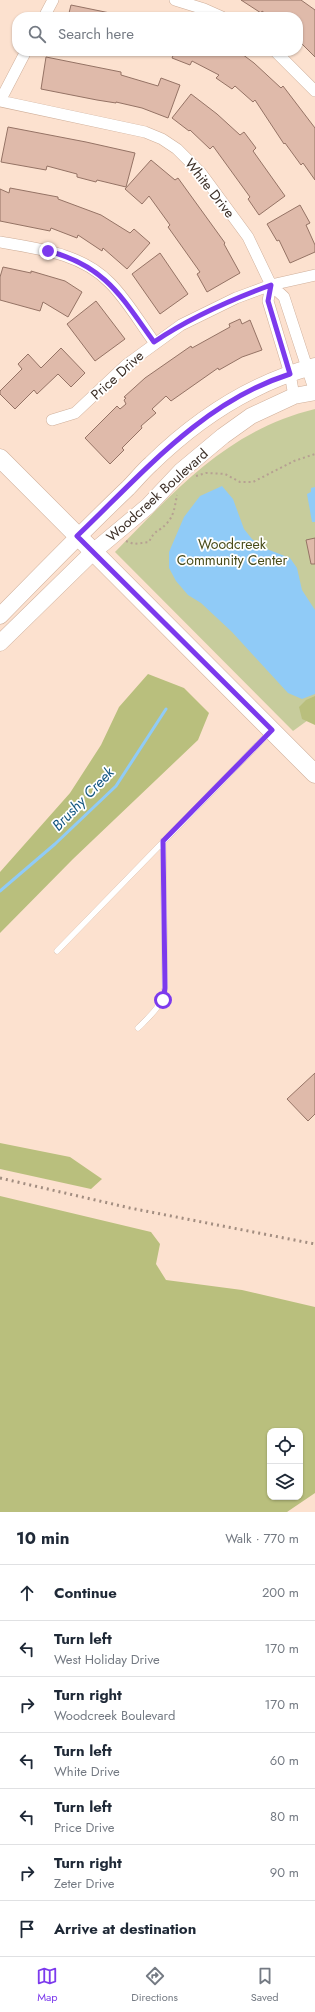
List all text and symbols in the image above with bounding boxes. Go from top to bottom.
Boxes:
search box [12,12,303,56]
icon: search [26,23,48,45]
text: Search here [58,23,134,45]
street label: White Drive [180,154,240,222]
route end [39,242,57,260]
street label: Price Drive [86,346,148,404]
street label: Woodcreek Boulevard [102,444,212,546]
park label: Woodcreek Community Center [177,534,288,570]
water label: Brushy Creek [47,762,120,836]
route start [154,991,172,1009]
map controls [267,1428,303,1500]
button: locate [267,1428,303,1464]
button: layers [267,1464,303,1500]
text: 10 min [16,1526,69,1550]
text: Walk · 770 m [225,1529,299,1548]
icon: ahead [16,1582,38,1604]
text: Continue [54,1582,117,1604]
text: 200 m [262,1583,299,1602]
text: Turn left [54,1628,112,1650]
icon: left [16,1638,38,1660]
text: 170 m [264,1639,299,1658]
text: West Holiday Drive [54,1650,160,1669]
text: Turn right [54,1684,122,1706]
icon: right [16,1694,38,1716]
text: 170 m [264,1695,299,1714]
text: Woodcreek Boulevard [54,1706,175,1725]
text: Turn left [54,1740,112,1762]
icon: left [16,1750,38,1772]
text: 60 m [270,1751,299,1770]
text: White Drive [54,1762,120,1781]
text: Turn left [54,1796,112,1818]
icon: left [16,1806,38,1828]
text: 80 m [270,1807,299,1826]
text: Price Drive [54,1818,114,1837]
text: Turn right [54,1852,122,1874]
icon: right [16,1862,38,1884]
text: 90 m [270,1863,299,1882]
text: Zeter Drive [54,1874,114,1893]
icon: arrive [16,1918,38,1940]
text: Arrive at destination [54,1918,196,1940]
tab: Map [36,1965,58,2005]
tab: Directions [131,1965,178,2005]
tab: Saved [251,1965,279,2005]

